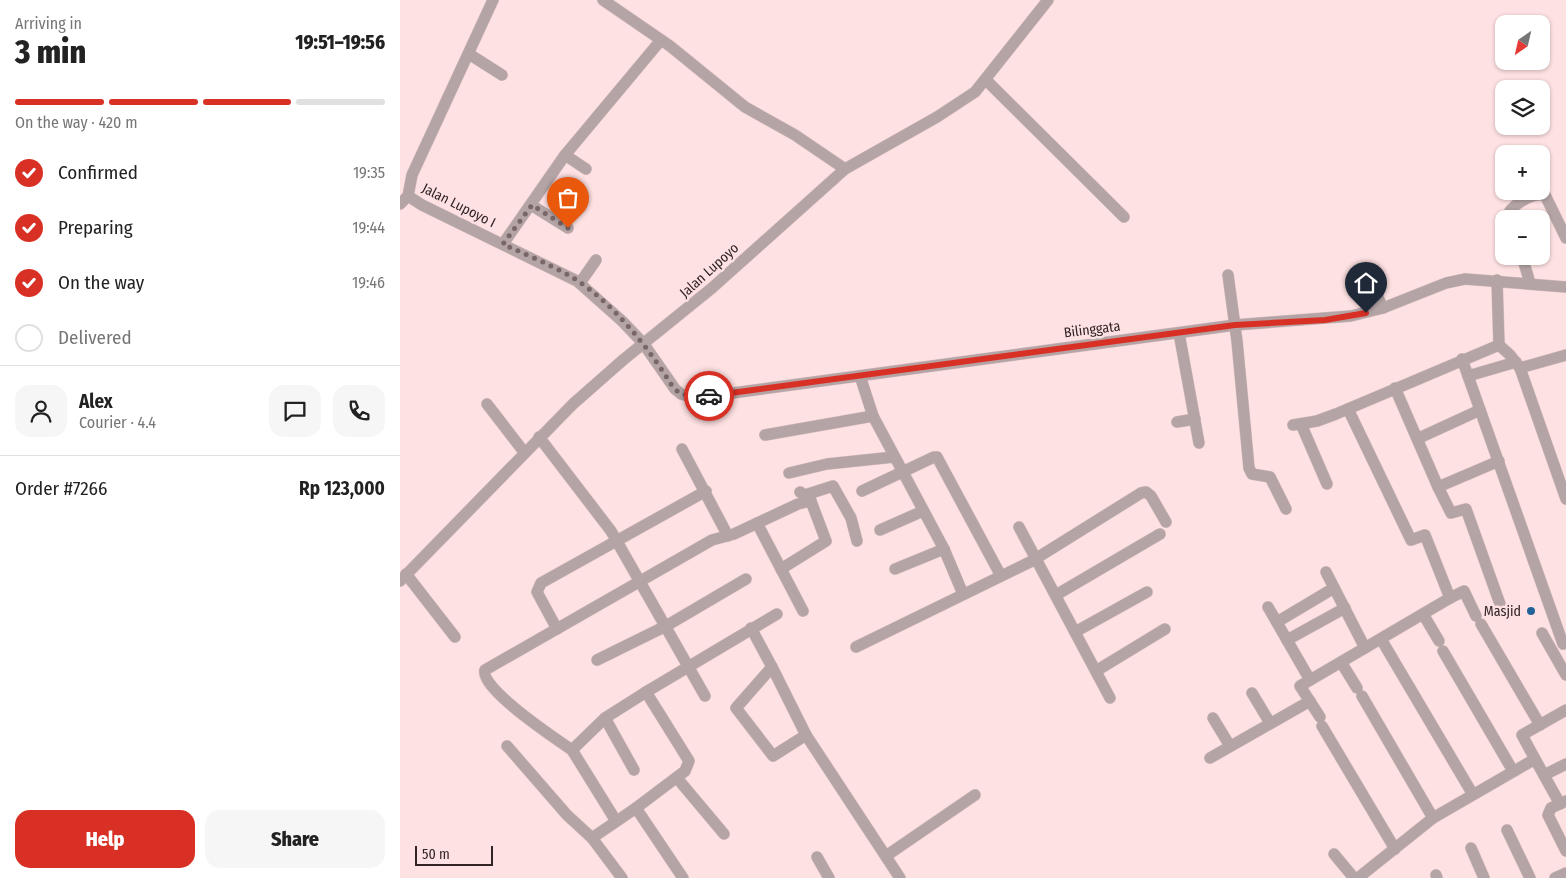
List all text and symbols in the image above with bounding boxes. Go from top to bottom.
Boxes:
text: Arriving in [15,14,82,33]
north arrow [1495,15,1550,70]
map controls [1495,15,1550,265]
text: 19:51–19:56 [295,31,385,54]
text: 3 min [15,33,86,71]
button: layers [1495,80,1550,135]
text: On the way · 420 m [15,113,137,132]
button: + [1495,145,1550,200]
icon: check [15,159,43,187]
text: Confirmed [58,161,138,184]
text: 19:35 [353,163,385,182]
pin [547,177,589,228]
street label: Jalan Lupoyo I [419,180,498,231]
icon: bag [554,184,582,212]
button: − [1495,210,1550,265]
icon: check [15,214,43,242]
text: Preparing [58,216,133,239]
text: 19:44 [352,218,385,237]
street label: Jalan Lupoyo [676,240,742,301]
pin [1345,262,1387,313]
icon: check [15,269,43,297]
icon: home [1352,269,1380,297]
text: On the way [58,271,144,294]
text: 19:46 [352,273,385,292]
street label: Bilinggata [1063,318,1121,341]
text: Delivered [58,326,132,349]
courier [684,371,734,421]
icon: car [695,382,723,410]
button: person [15,385,67,437]
button: chat [269,385,321,437]
button: phone [333,385,385,437]
text: Alex [79,390,113,413]
text: Courier · 4.4 [79,413,156,432]
text: Order #7266 [15,477,107,500]
text: Rp 123,000 [299,477,385,500]
place label: Masjid [1484,603,1521,620]
marker: Masjid [1525,605,1537,617]
button: Help [15,810,195,868]
button: Share [205,810,385,868]
scale bar [415,843,492,866]
text: 50 m [422,846,450,863]

